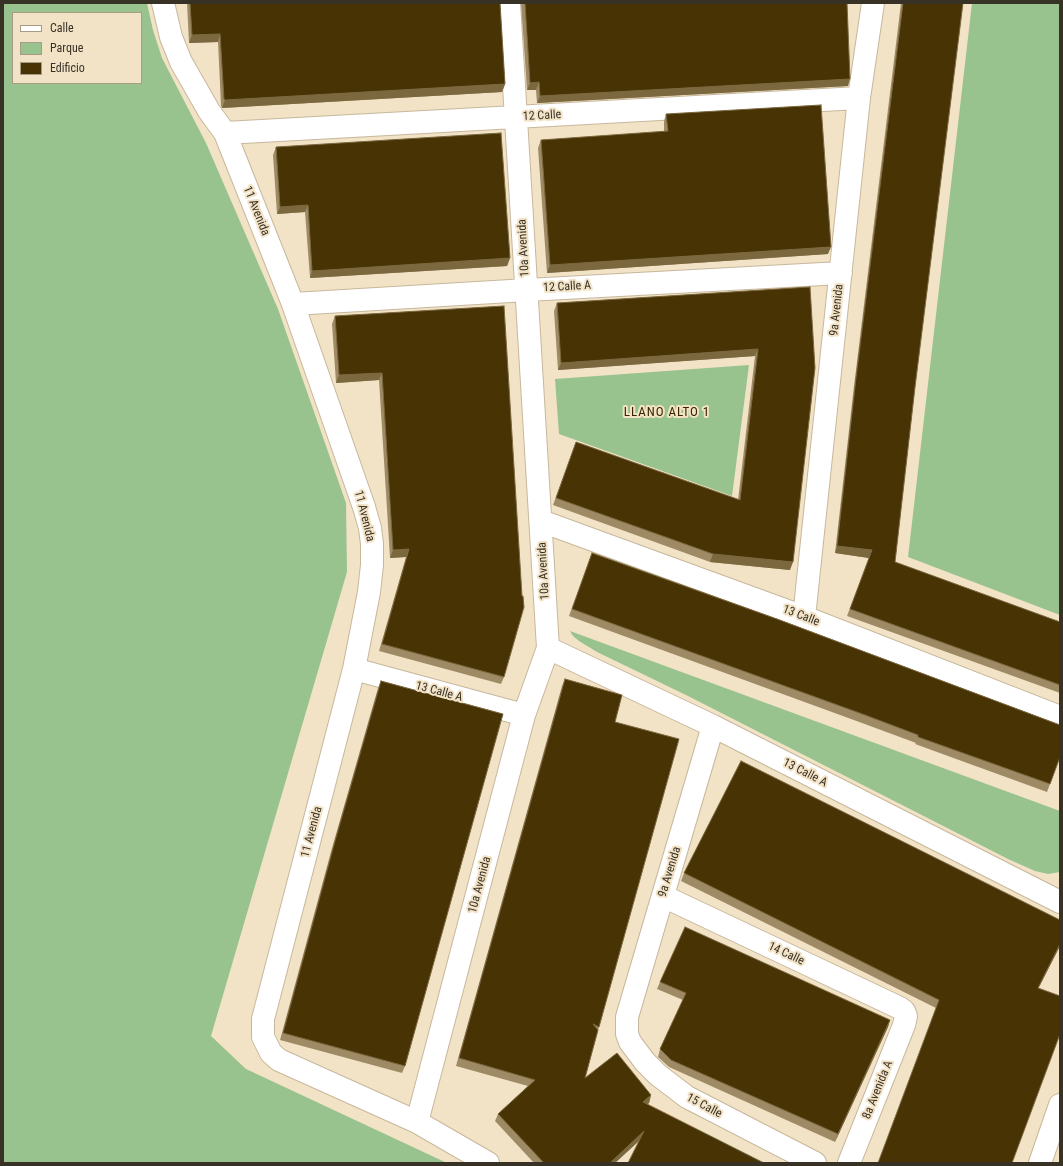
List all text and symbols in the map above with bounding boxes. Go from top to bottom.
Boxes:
legend [12,12,142,84]
text: Calle [50,21,74,35]
text: Parque [50,41,83,55]
text: Edificio [50,61,85,75]
street label: 12 Calle [523,108,561,124]
street label: 11 Avenida [240,184,272,238]
street label: 10a Avenida [515,219,533,277]
street label: 12 Calle A [543,279,591,295]
street label: 9a Avenida [827,283,847,337]
district label: LLANO ALTO 1 [624,405,710,421]
street label: 11 Avenida [351,489,377,543]
street label: 10a Avenida [535,542,553,600]
street label: 13 Calle [781,602,821,630]
street label: 13 Calle A [414,679,464,705]
street label: 13 Calle A [780,756,830,790]
street label: 11 Avenida [298,805,326,859]
street label: 9a Avenida [656,845,684,899]
street label: 10a Avenida [466,855,494,915]
street label: 14 Calle [766,939,806,969]
street label: 8a Avenida A [860,1059,896,1121]
street label: 15 Calle [684,1091,724,1121]

